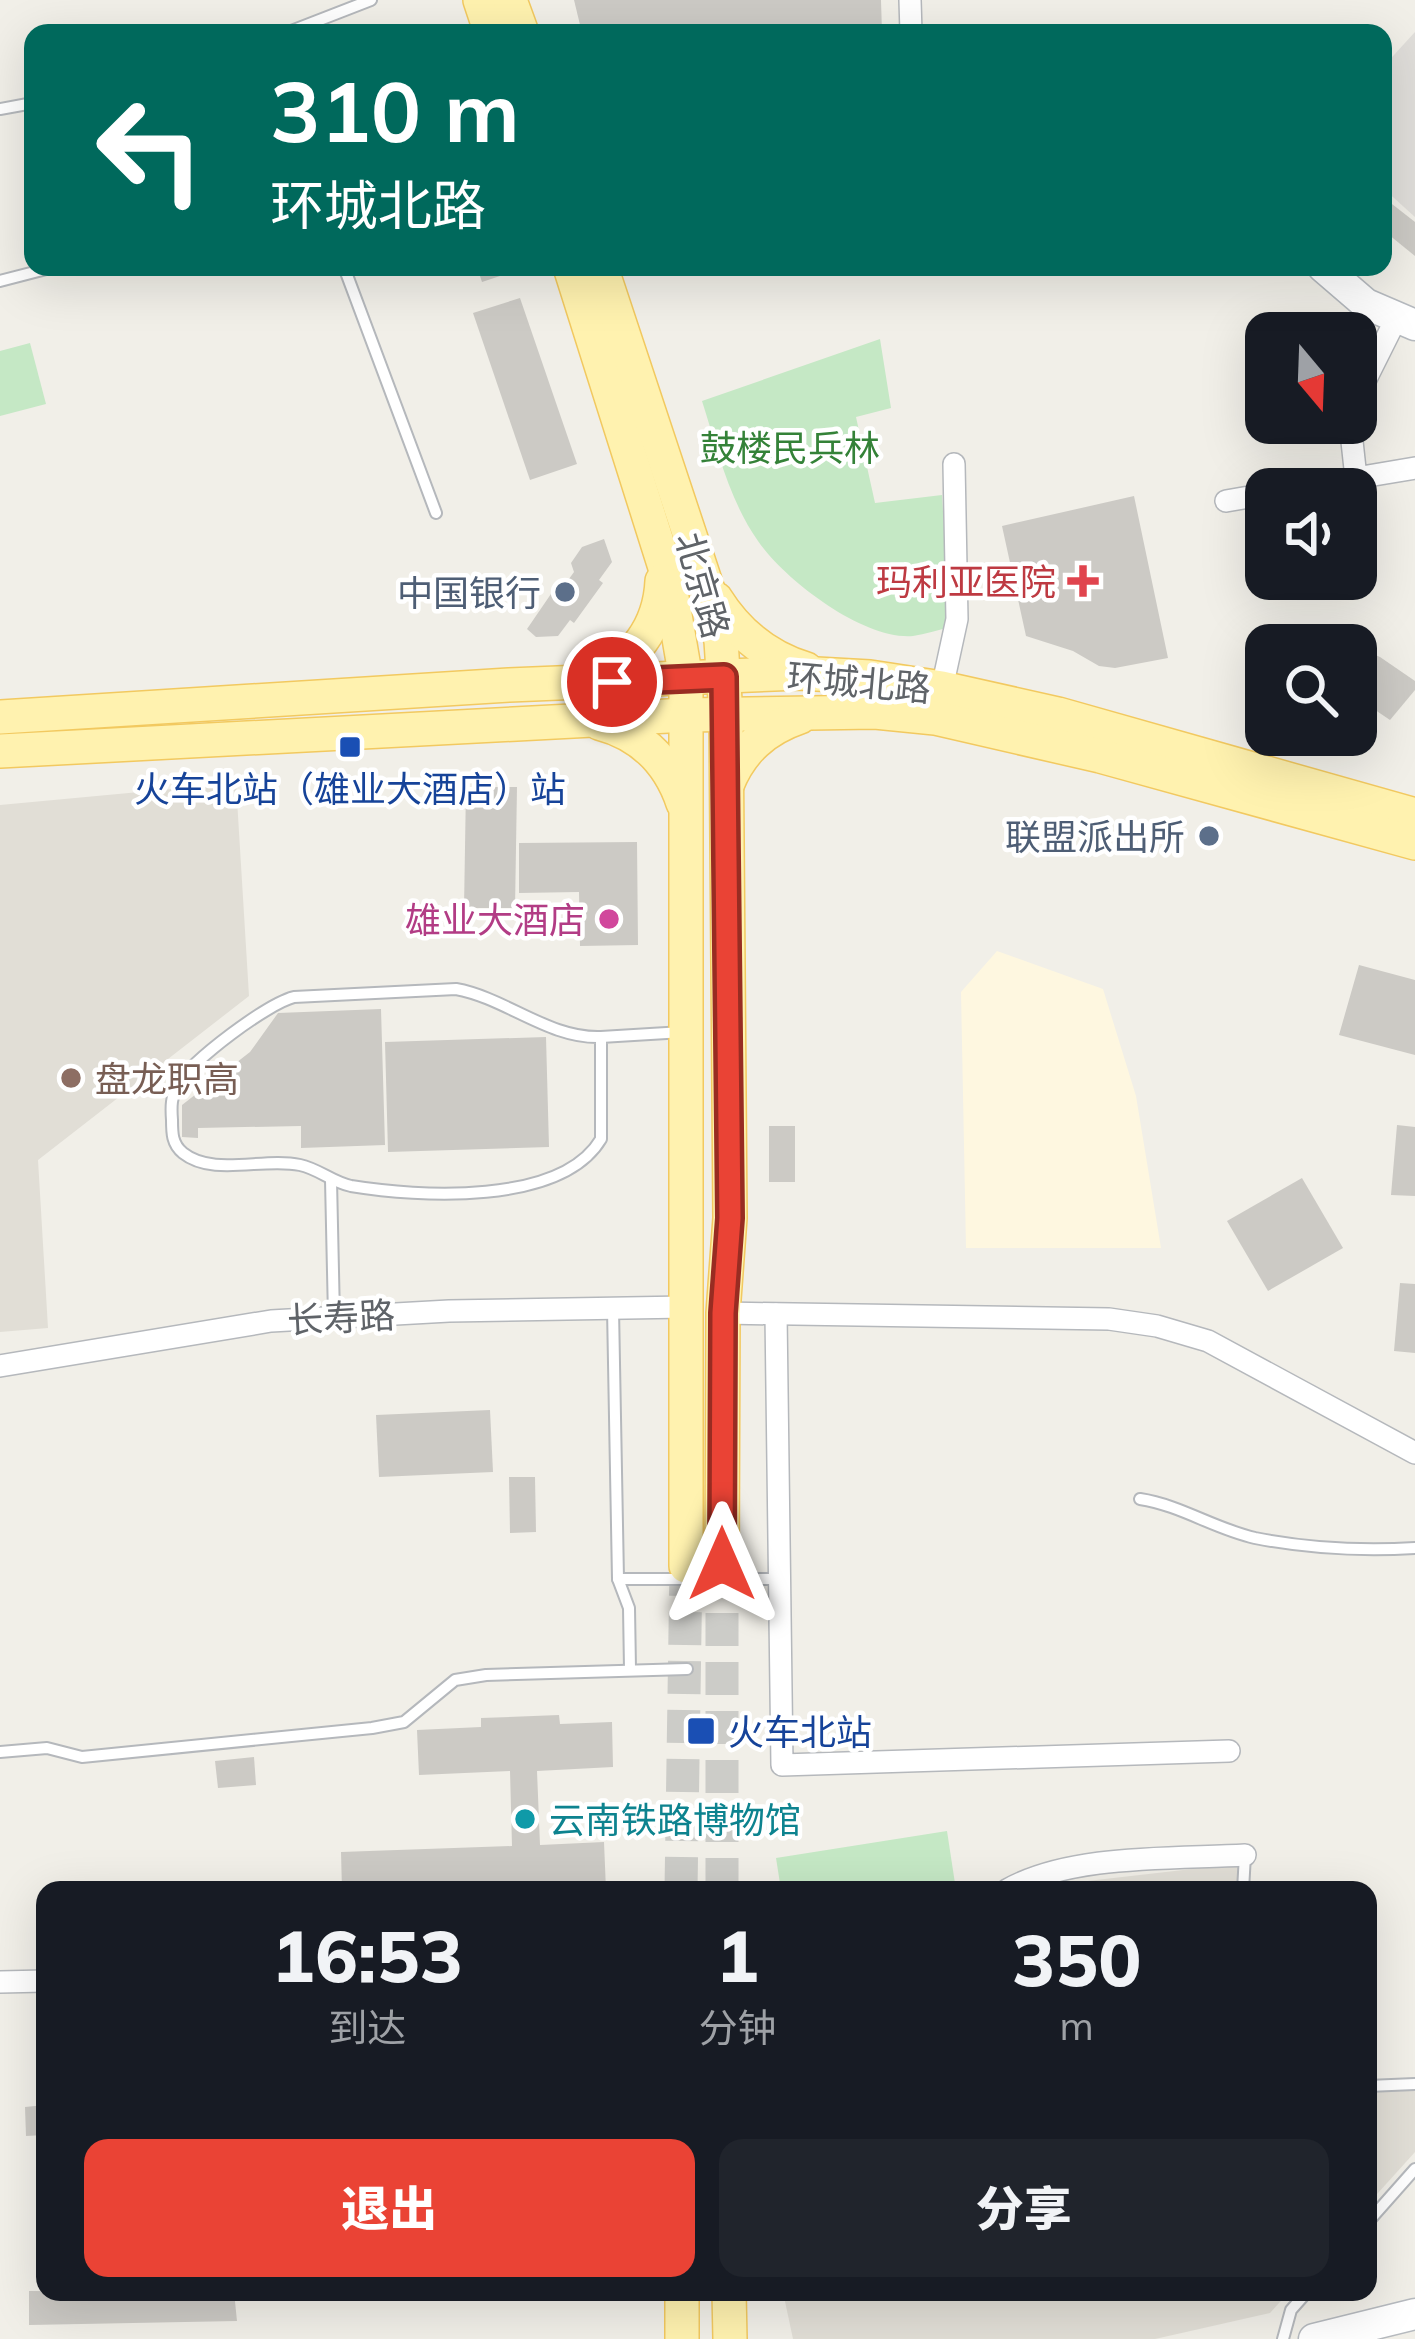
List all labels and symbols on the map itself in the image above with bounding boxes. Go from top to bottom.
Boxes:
north arrow [1245,312,1377,444]
park label: 鼓楼民兵林 [700,425,880,470]
street label: 北京路 [666,527,740,643]
place label: 玛利亚医院 [876,559,1056,604]
marker: 玛利亚医院 [1067,565,1099,597]
place label: 中国银行 [397,570,541,615]
marker: 中国银行 [552,579,578,605]
pin [561,631,663,733]
street label: 环城北路 [785,653,933,711]
marker: 火车北站（雄业大酒店）站 [337,734,363,760]
place label: 火车北站（雄业大酒店）站 [134,766,566,811]
place label: 联盟派出所 [1005,814,1185,859]
marker: 联盟派出所 [1196,823,1222,849]
place label: 雄业大酒店 [405,897,585,942]
marker: 雄业大酒店 [596,906,622,932]
place label: 盘龙职高 [95,1056,239,1101]
marker: 盘龙职高 [58,1065,84,1091]
street label: 长寿路 [286,1292,396,1342]
position arrow [659,1501,785,1627]
place label: 火车北站 [728,1709,872,1754]
marker: 火车北站 [685,1715,717,1747]
place label: 云南铁路博物馆 [549,1797,801,1842]
marker: 云南铁路博物馆 [512,1806,538,1832]

